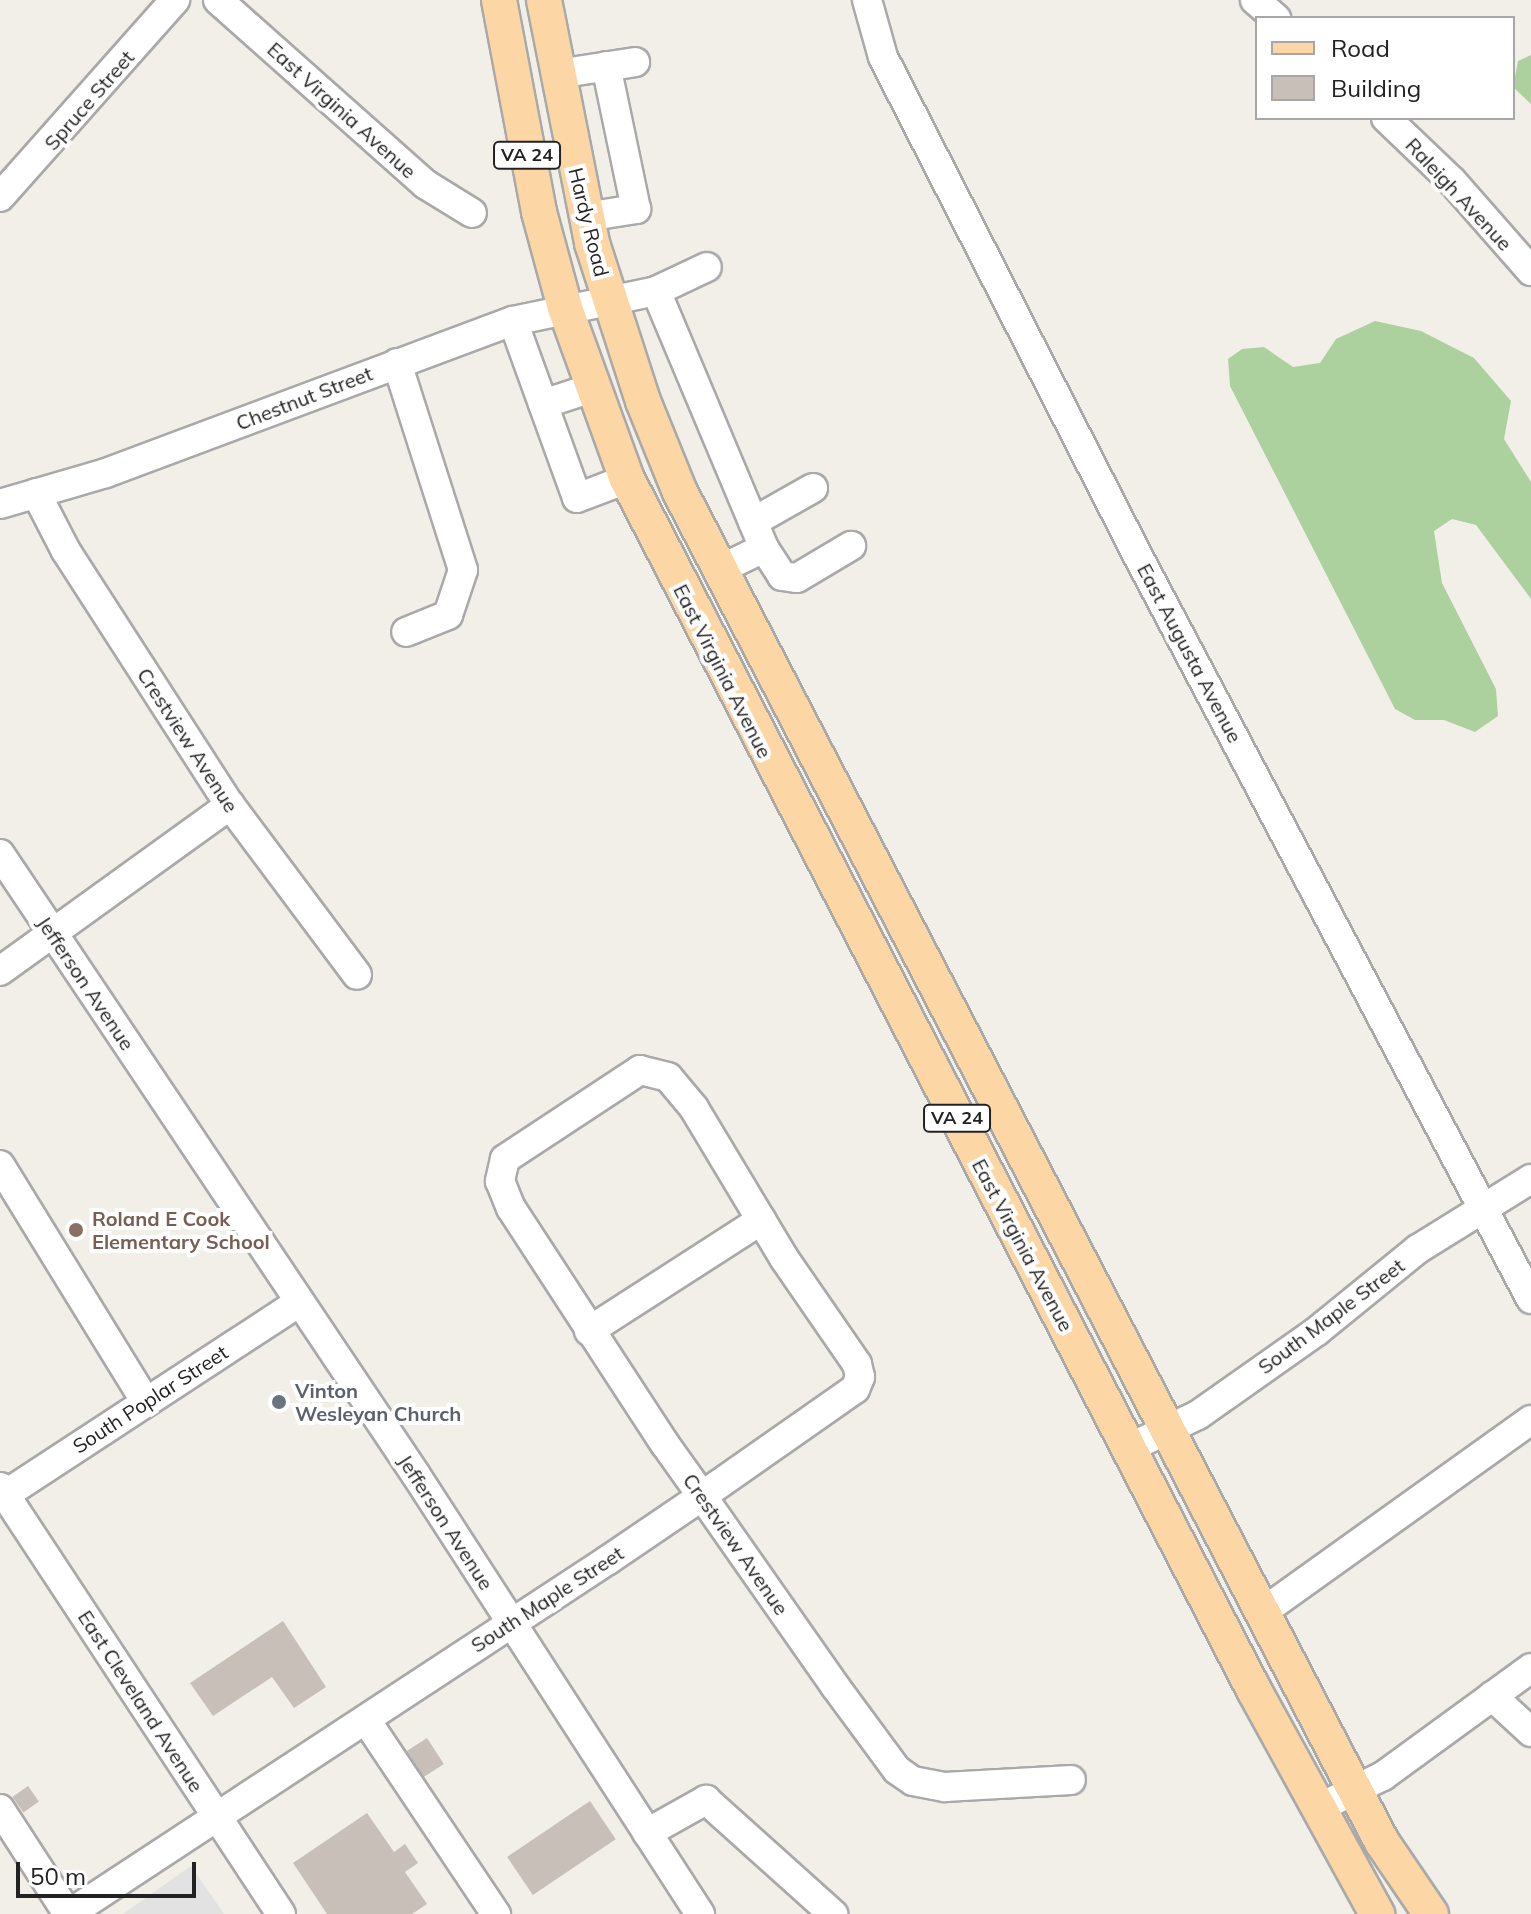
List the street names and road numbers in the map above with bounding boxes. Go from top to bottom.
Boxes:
street label: East Virginia Avenue [263,37,421,183]
street label: Spruce Street [39,45,139,155]
street label: Raleigh Avenue [1401,133,1517,255]
road number: VA 24 [493,141,561,169]
street label: Hardy Road [564,165,614,279]
street label: Chestnut Street [233,361,375,435]
street label: East Augusta Avenue [1133,559,1247,747]
street label: East Virginia Avenue [669,580,777,762]
street label: Crestview Avenue [132,663,244,817]
street label: Jefferson Avenue [32,911,140,1055]
road number: VA 24 [923,1104,991,1132]
street label: East Virginia Avenue [967,1155,1079,1335]
street label: South Maple Street [1253,1253,1409,1379]
street label: South Poplar Street [68,1340,232,1458]
street label: Jefferson Avenue [393,1450,499,1594]
street label: Crestview Avenue [678,1469,794,1619]
street label: South Maple Street [466,1541,628,1657]
street label: East Cleveland Avenue [73,1606,209,1796]

